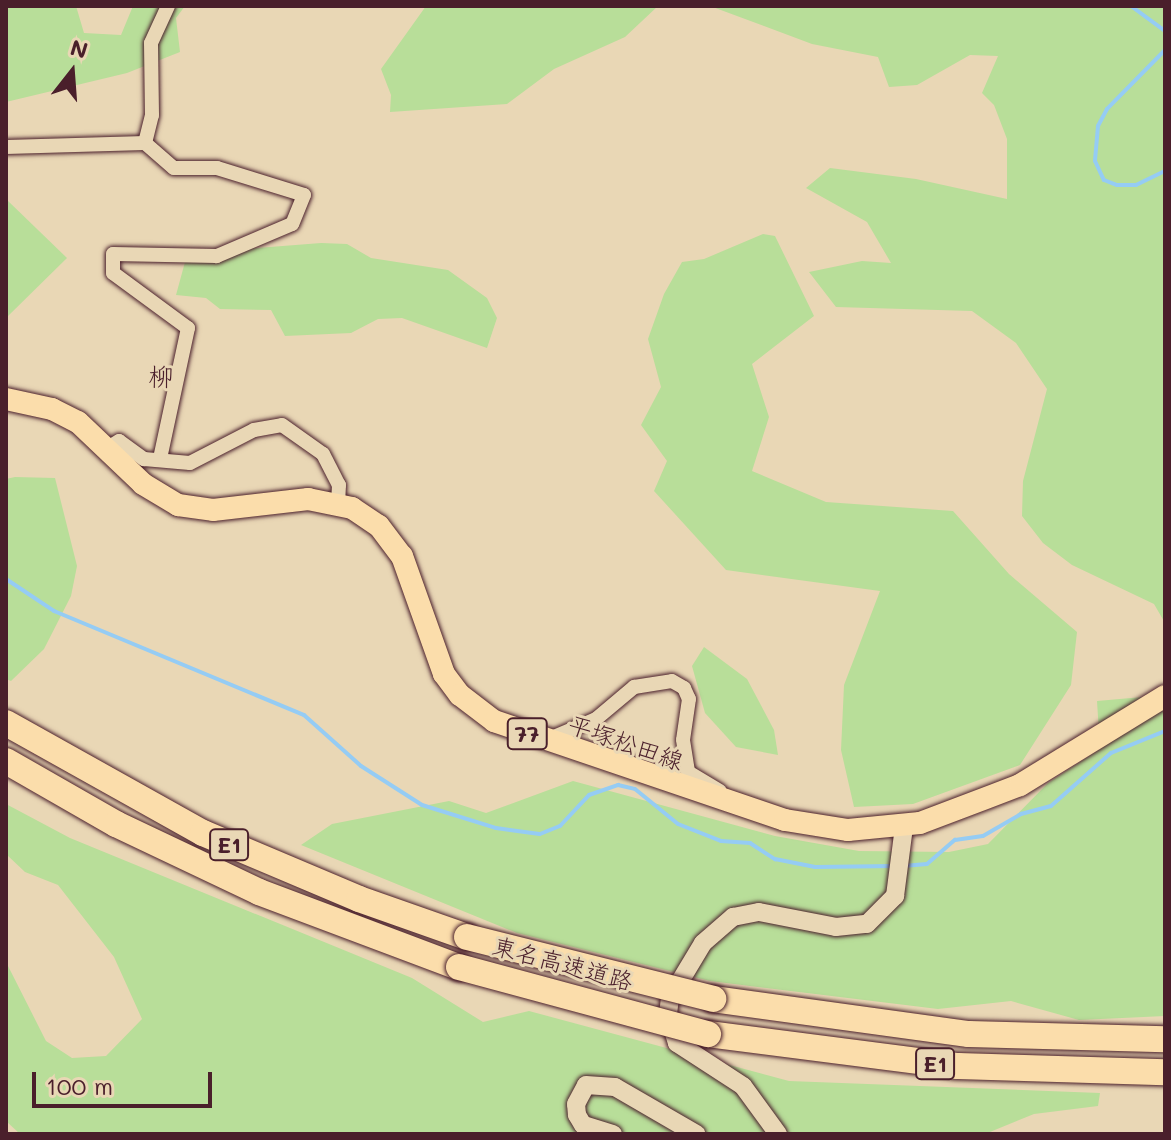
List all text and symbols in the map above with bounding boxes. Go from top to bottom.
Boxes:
north arrow [32,32,112,112]
text: N [67,32,91,65]
district label: 柳 [148,361,174,393]
street label: 平塚松田線 [565,709,687,775]
road number: 77 [505,716,549,752]
road number: E1 [209,827,249,863]
street label: 東名高速道路 [490,930,636,996]
road number: E1 [915,1046,955,1082]
scale bar [36,1056,216,1106]
text: 100 m [46,1070,113,1101]

